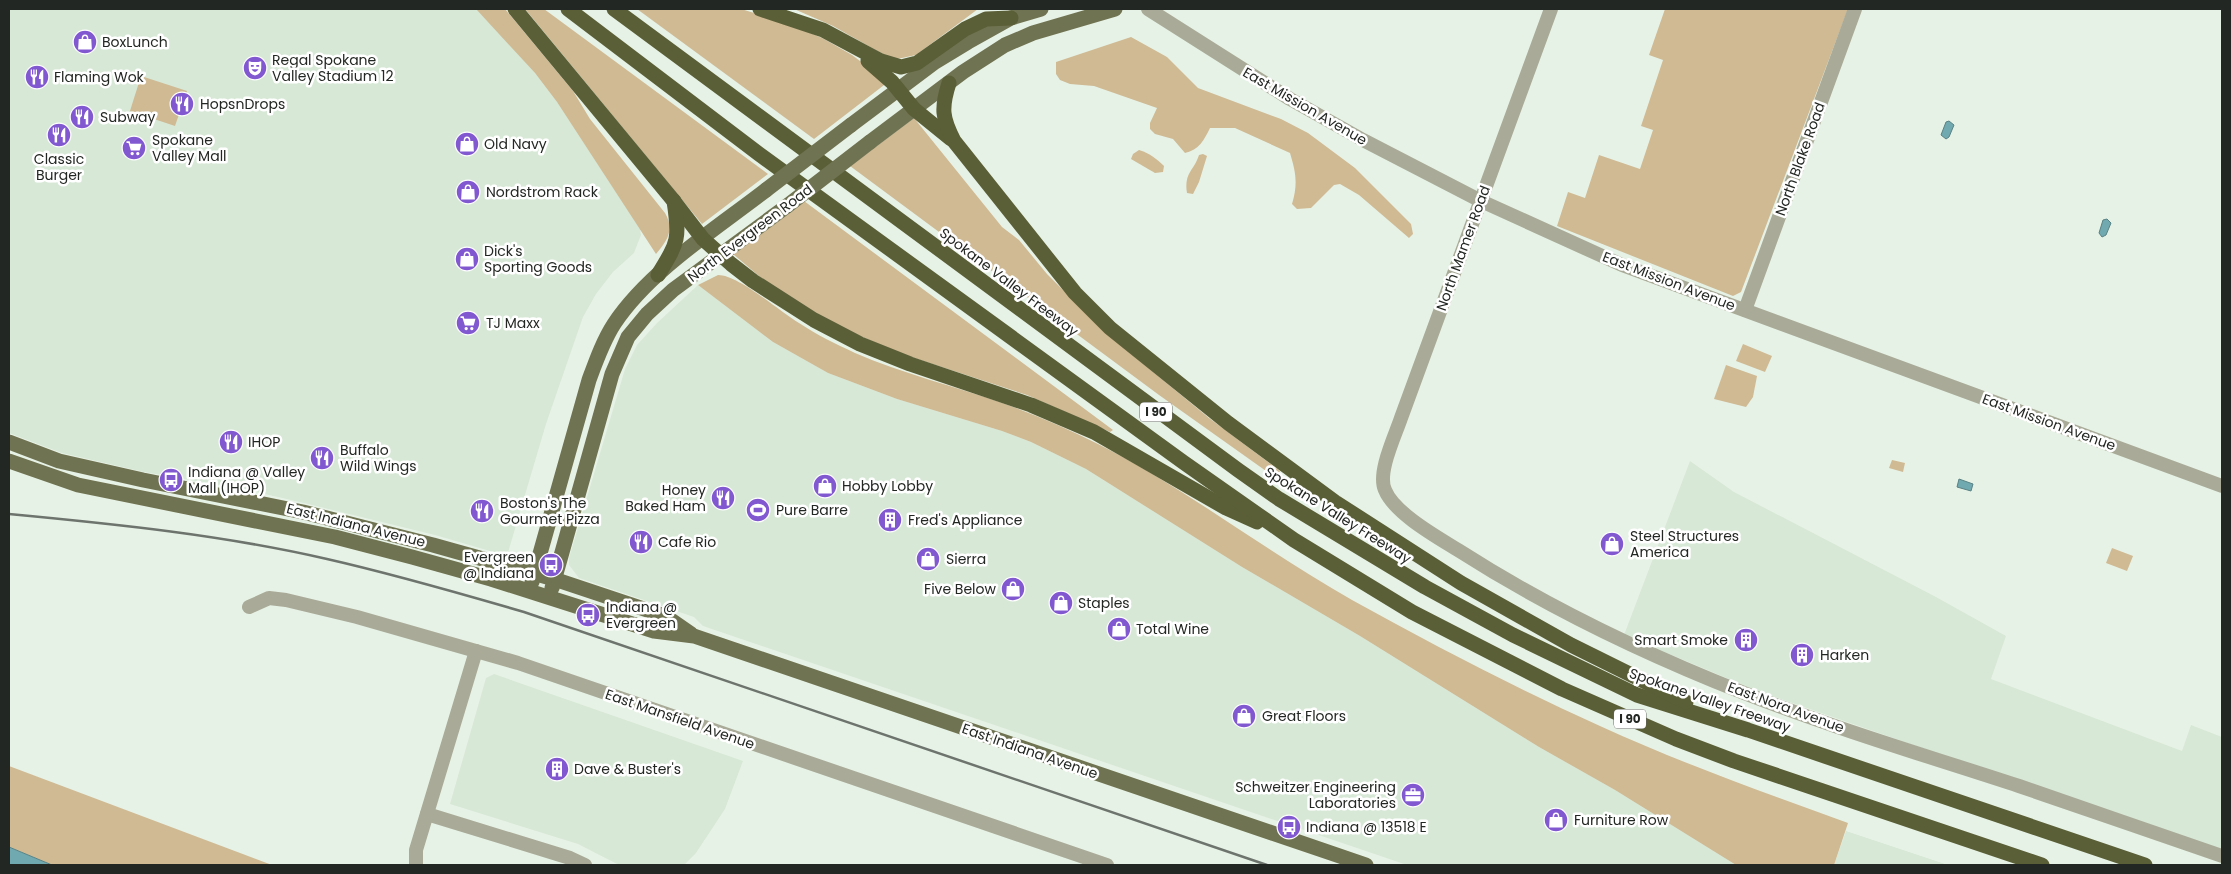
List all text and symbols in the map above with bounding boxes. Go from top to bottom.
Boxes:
shop icon: BoxLunch [72,29,98,55]
place label: BoxLunch [102,32,168,52]
place label: Regal Spokane Valley Stadium 12 [272,50,393,86]
theatre icon: Regal Spokane Valley Stadium 12 [242,55,268,81]
street label: East Mission Avenue [1239,62,1371,150]
restaurant icon: Flaming Wok [24,64,50,90]
place label: Flaming Wok [54,67,145,87]
restaurant icon: HopsnDrops [169,91,195,117]
place label: HopsnDrops [200,94,285,114]
street label: North Blake Road [1770,100,1830,218]
restaurant icon: Subway [69,104,95,130]
place label: Subway [100,107,156,127]
restaurant icon: Classic Burger [46,122,72,148]
place label: Spokane Valley Mall [152,130,227,166]
shop icon: Old Navy [454,131,480,157]
place label: Old Navy [484,134,547,154]
supermarket icon: Spokane Valley Mall [121,135,147,161]
place label: Classic Burger [34,149,84,185]
shop icon: Nordstrom Rack [455,179,481,205]
street label: North Evergreen Road [683,179,817,287]
place label: Nordstrom Rack [486,182,599,202]
street label: North Mamer Road [1431,183,1495,313]
street label: Spokane Valley Freeway [935,223,1083,341]
place label: Dick's Sporting Goods [484,241,592,277]
shop icon: Dick's Sporting Goods [454,246,480,272]
street label: East Mission Avenue [1600,246,1738,316]
supermarket icon: TJ Maxx [455,310,481,336]
place label: TJ Maxx [486,313,540,333]
street label: East Mission Avenue [1980,389,2119,456]
road number: I 90 [1140,402,1172,422]
restaurant icon: IHOP [218,429,244,455]
place label: IHOP [248,432,280,452]
place label: Buffalo Wild Wings [340,440,417,476]
restaurant icon: Buffalo Wild Wings [309,445,335,471]
place label: Indiana @ Valley Mall (IHOP) [188,462,305,498]
street label: Spokane Valley Freeway [1261,462,1415,568]
bus stop icon: Indiana @ Valley Mall (IHOP) [158,467,184,493]
shop icon: Hobby Lobby [812,473,838,499]
place label: Hobby Lobby [842,476,933,496]
place label: Honey Baked Ham [625,480,706,516]
restaurant icon: Honey Baked Ham [710,485,736,511]
place label: Boston's The Gourmet Pizza [500,493,600,529]
sports icon: Pure Barre [745,497,771,523]
street label: East Indiana Avenue [285,498,428,552]
restaurant icon: Boston's The Gourmet Pizza [469,498,495,524]
place label: Pure Barre [776,500,848,520]
building icon: Fred's Appliance [877,507,903,533]
place label: Fred's Appliance [908,510,1023,530]
place label: Steel Structures America [1630,526,1739,562]
restaurant icon: Cafe Rio [628,529,654,555]
shop icon: Steel Structures America [1599,531,1625,557]
place label: Cafe Rio [658,532,716,552]
shop icon: Sierra [915,546,941,572]
place label: Evergreen @ Indiana [463,547,534,583]
place label: Sierra [946,549,986,569]
bus stop icon: Evergreen @ Indiana [538,552,564,578]
shop icon: Five Below [1000,576,1026,602]
place label: Five Below [924,579,997,599]
shop icon: Staples [1048,590,1074,616]
place label: Staples [1078,593,1130,613]
place label: Indiana @ Evergreen [606,597,677,633]
bus stop icon: Indiana @ Evergreen [575,602,601,628]
shop icon: Total Wine [1106,616,1132,642]
place label: Total Wine [1136,619,1209,639]
building icon: Smart Smoke [1733,627,1759,653]
place label: Smart Smoke [1634,630,1728,650]
building icon: Harken [1789,642,1815,668]
place label: Harken [1820,645,1869,665]
street label: Spokane Valley Freeway [1627,663,1793,737]
street label: East Nora Avenue [1725,677,1847,737]
street label: East Mansfield Avenue [603,684,758,754]
shop icon: Great Floors [1231,703,1257,729]
place label: Great Floors [1262,706,1346,726]
road number: I 90 [1614,710,1646,729]
street label: East Indiana Avenue [959,718,1101,784]
building icon: Dave & Buster's [544,756,570,782]
place label: Dave & Buster's [574,759,681,779]
place label: Schweitzer Engineering Laboratories [1235,777,1396,813]
office icon: Schweitzer Engineering Laboratories [1400,782,1426,808]
shop icon: Furniture Row [1543,807,1569,833]
place label: Furniture Row [1574,810,1669,830]
bus stop icon: Indiana @ 13518 E [1276,814,1302,840]
place label: Indiana @ 13518 E [1306,817,1427,837]

